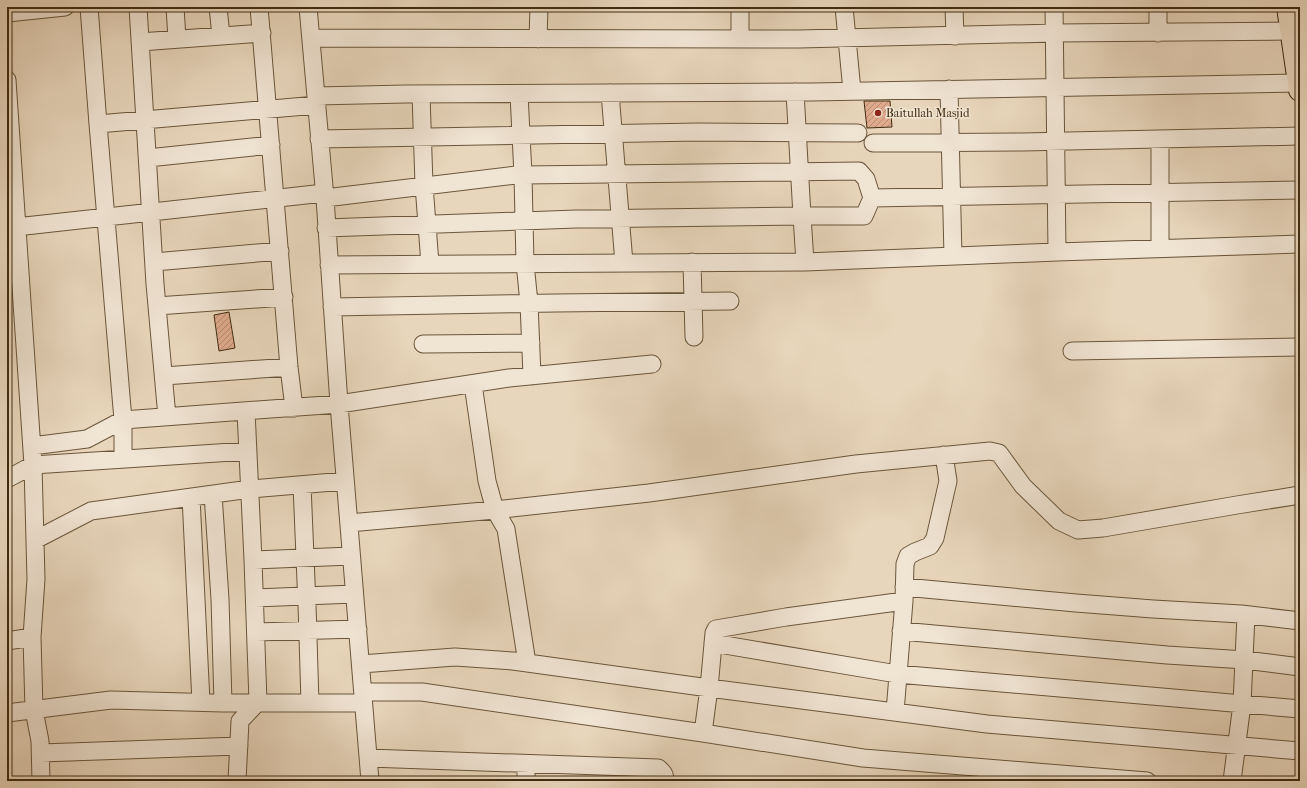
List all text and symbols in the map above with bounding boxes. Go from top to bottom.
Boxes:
place label: Baitullah Masjid [886,106,970,120]
marker: Baitullah Masjid [873,108,883,118]

